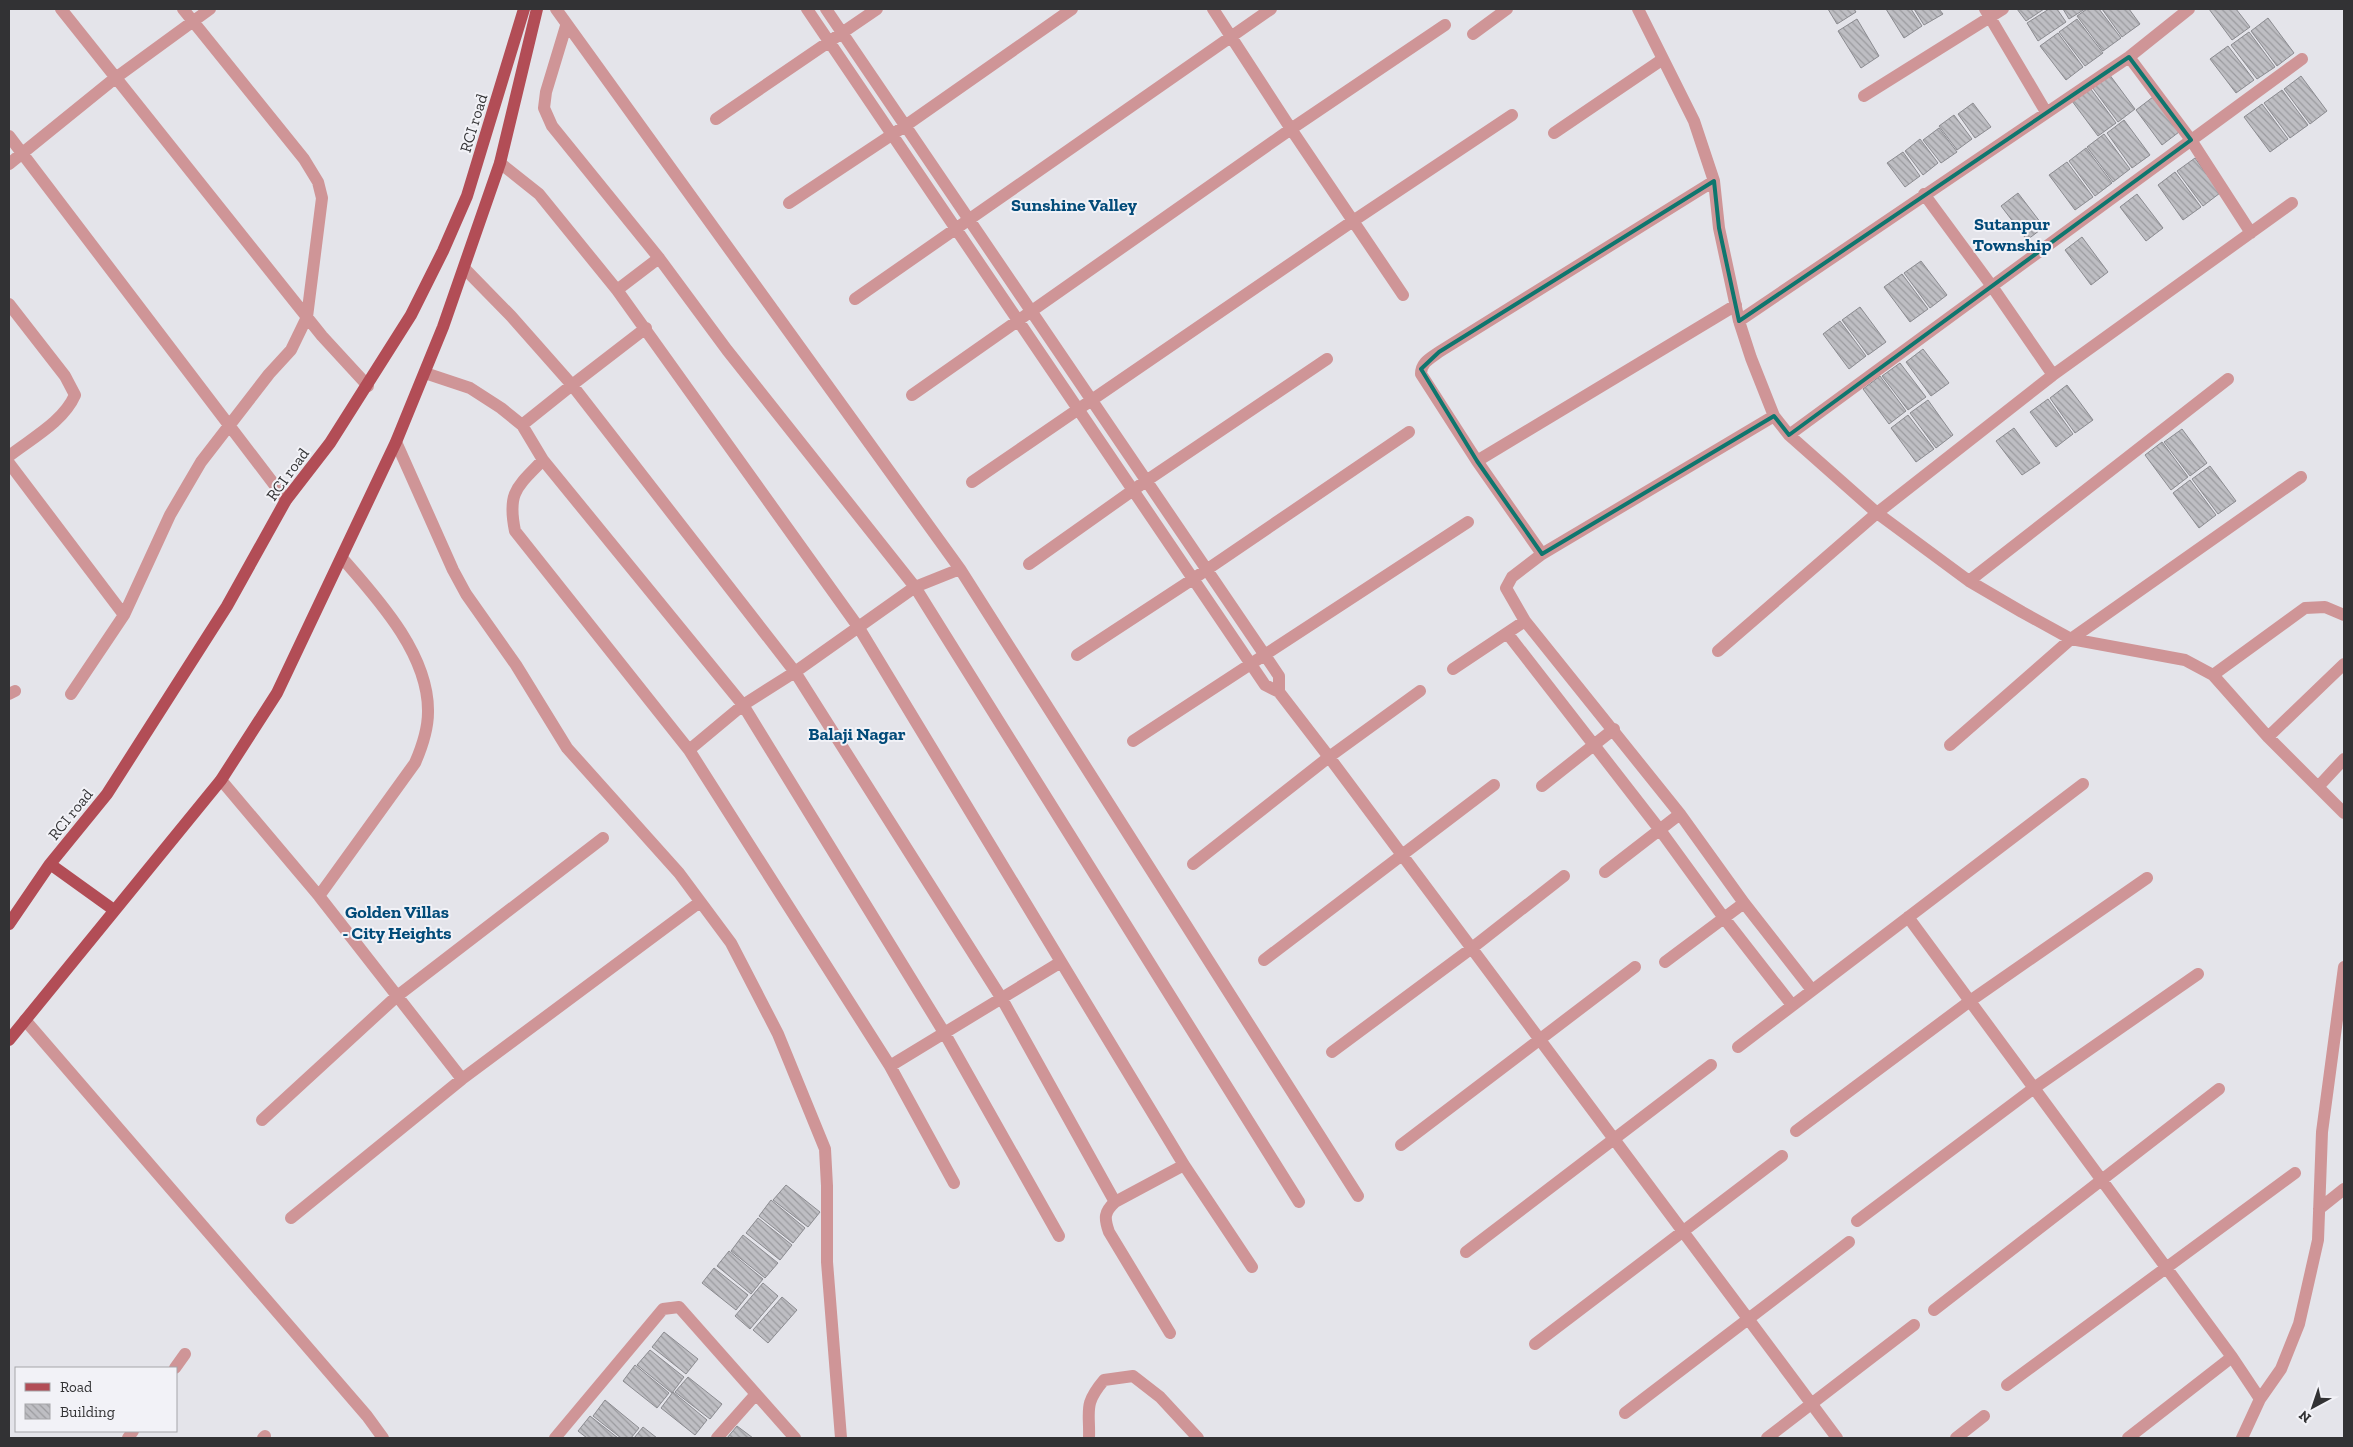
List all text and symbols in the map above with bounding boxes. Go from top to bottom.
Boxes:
street label: RCI road [456,91,491,155]
district label: Sunshine Valley [1011,194,1137,216]
district label: Sutanpur Township [1973,213,2051,256]
street label: RCI road [262,444,313,504]
district label: Balaji Nagar [808,723,906,745]
street label: RCI road [44,785,97,844]
district label: Golden Villas - City Heights [342,901,452,944]
legend [15,1367,178,1432]
text: Road [60,1378,93,1396]
north arrow [2288,1382,2338,1432]
text: Building [60,1403,115,1421]
text: N [2295,1406,2315,1427]

